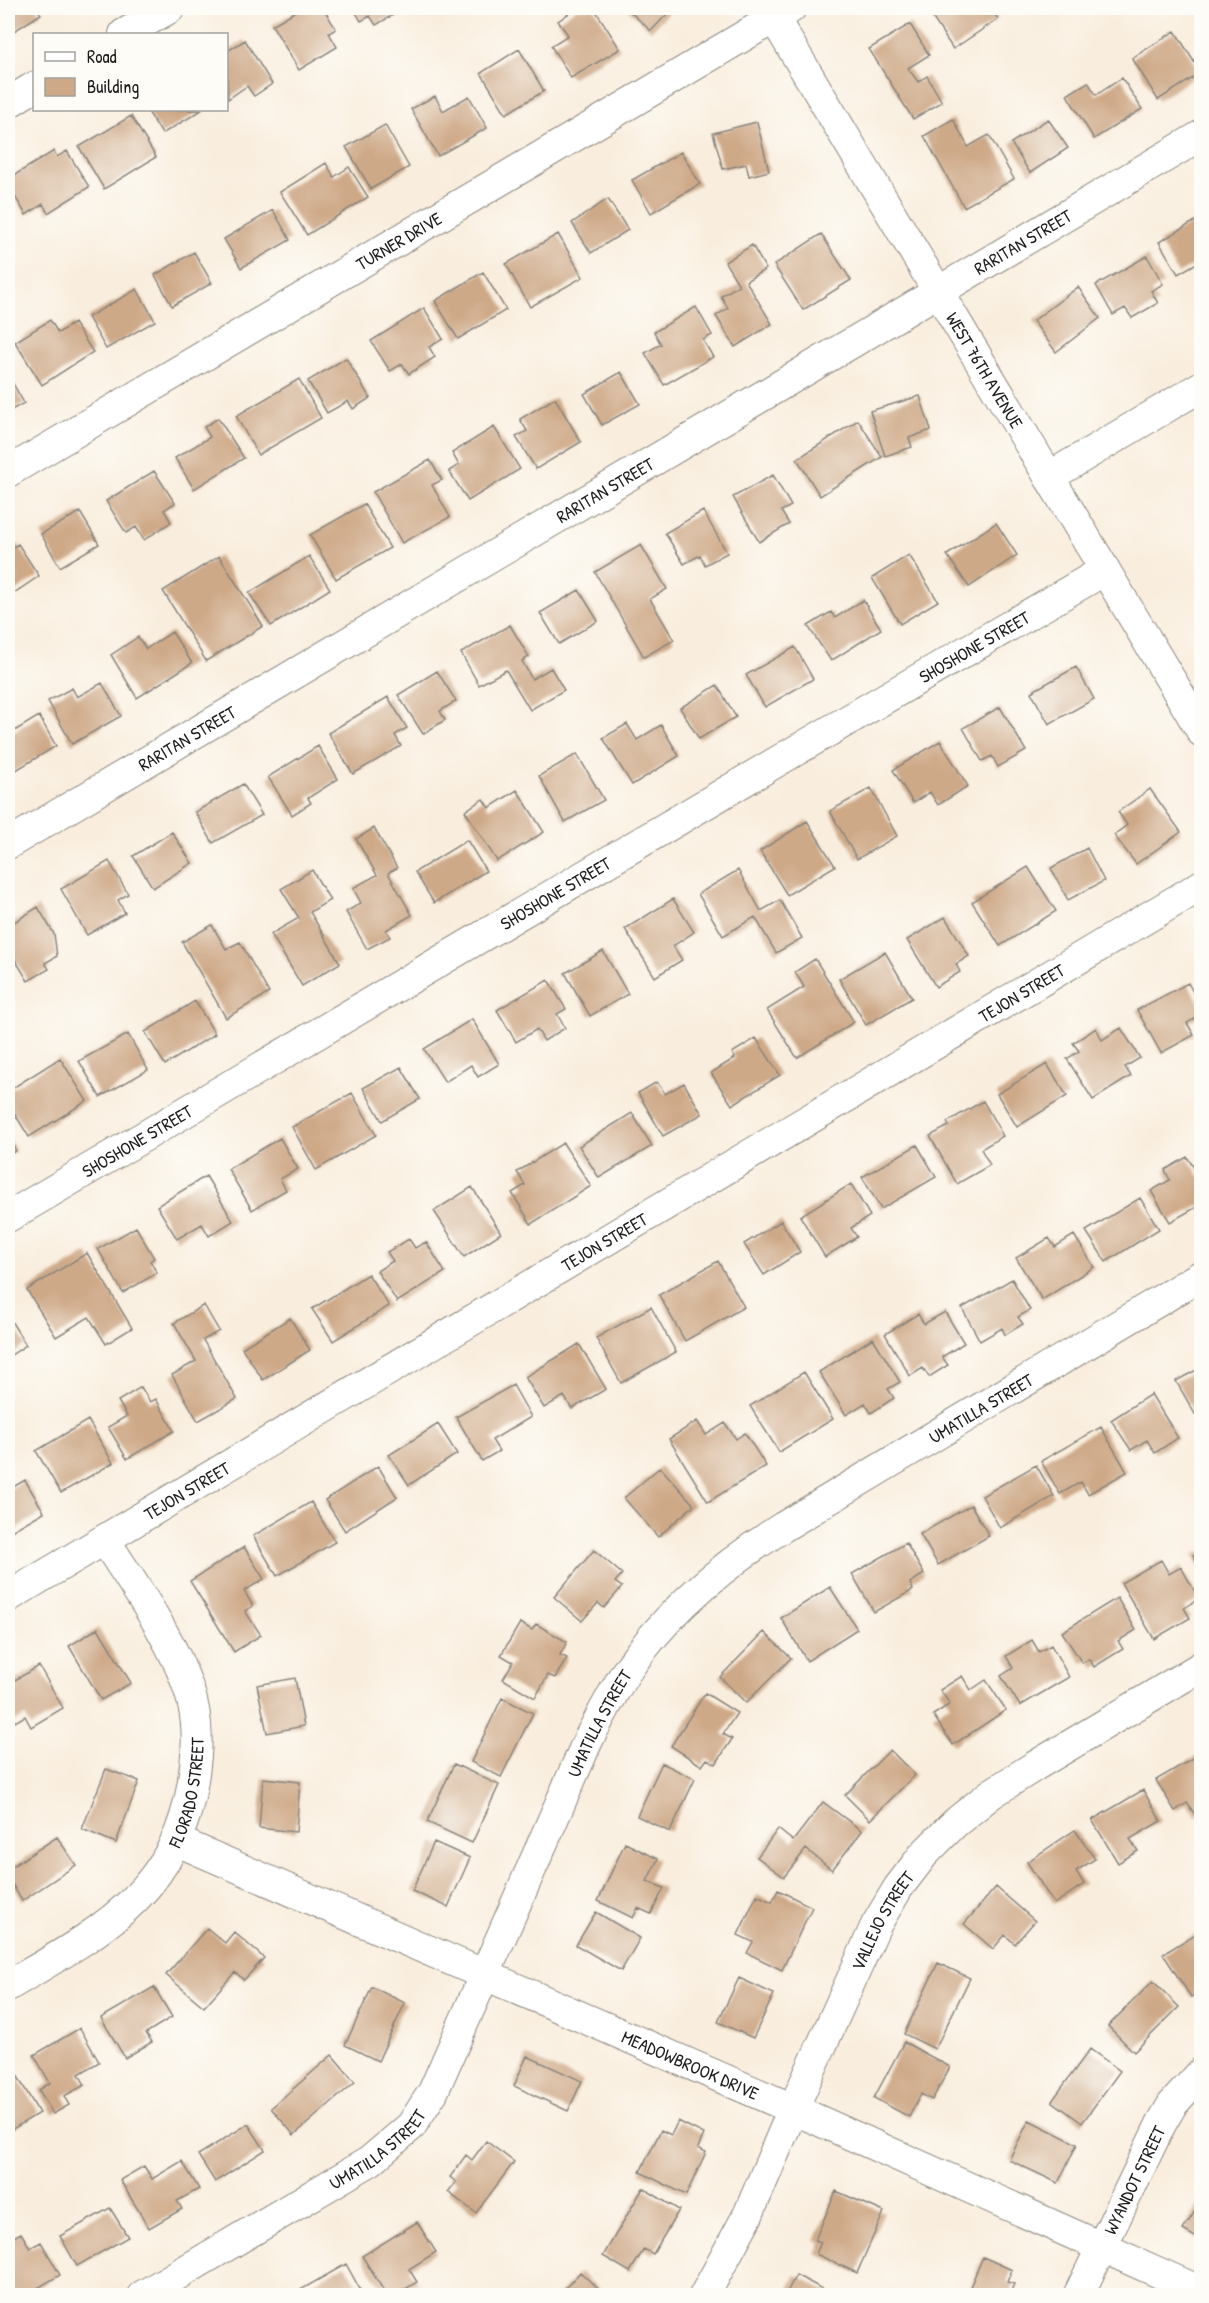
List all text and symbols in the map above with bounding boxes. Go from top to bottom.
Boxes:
legend [33,33,228,111]
text: Road [87,44,117,69]
text: Building [87,74,139,99]
street label: RARITAN STREET [969,203,1077,280]
street label: TURNER DRIVE [351,205,446,276]
street label: WEST 76TH AVENUE [940,307,1029,433]
street label: RARITAN STREET [551,451,659,528]
street label: SHOSHONE STREET [914,604,1035,689]
street label: RARITAN STREET [133,699,241,777]
street label: SHOSHONE STREET [495,850,616,935]
street label: TEJON STREET [974,957,1070,1028]
street label: SHOSHONE STREET [77,1098,197,1183]
street label: TEJON STREET [556,1206,652,1277]
street label: UMATILLA STREET [924,1367,1038,1449]
street label: TEJON STREET [139,1455,235,1526]
street label: UMATILLA STREET [561,1664,637,1781]
street label: FLORADO STREET [162,1736,209,1853]
street label: VALLEJO STREET [845,1865,920,1974]
street label: MEADOWBROOK DRIVE [618,2024,763,2105]
street label: UMATILLA STREET [324,2104,432,2195]
street label: WYANDOT STREET [1097,2121,1171,2238]

